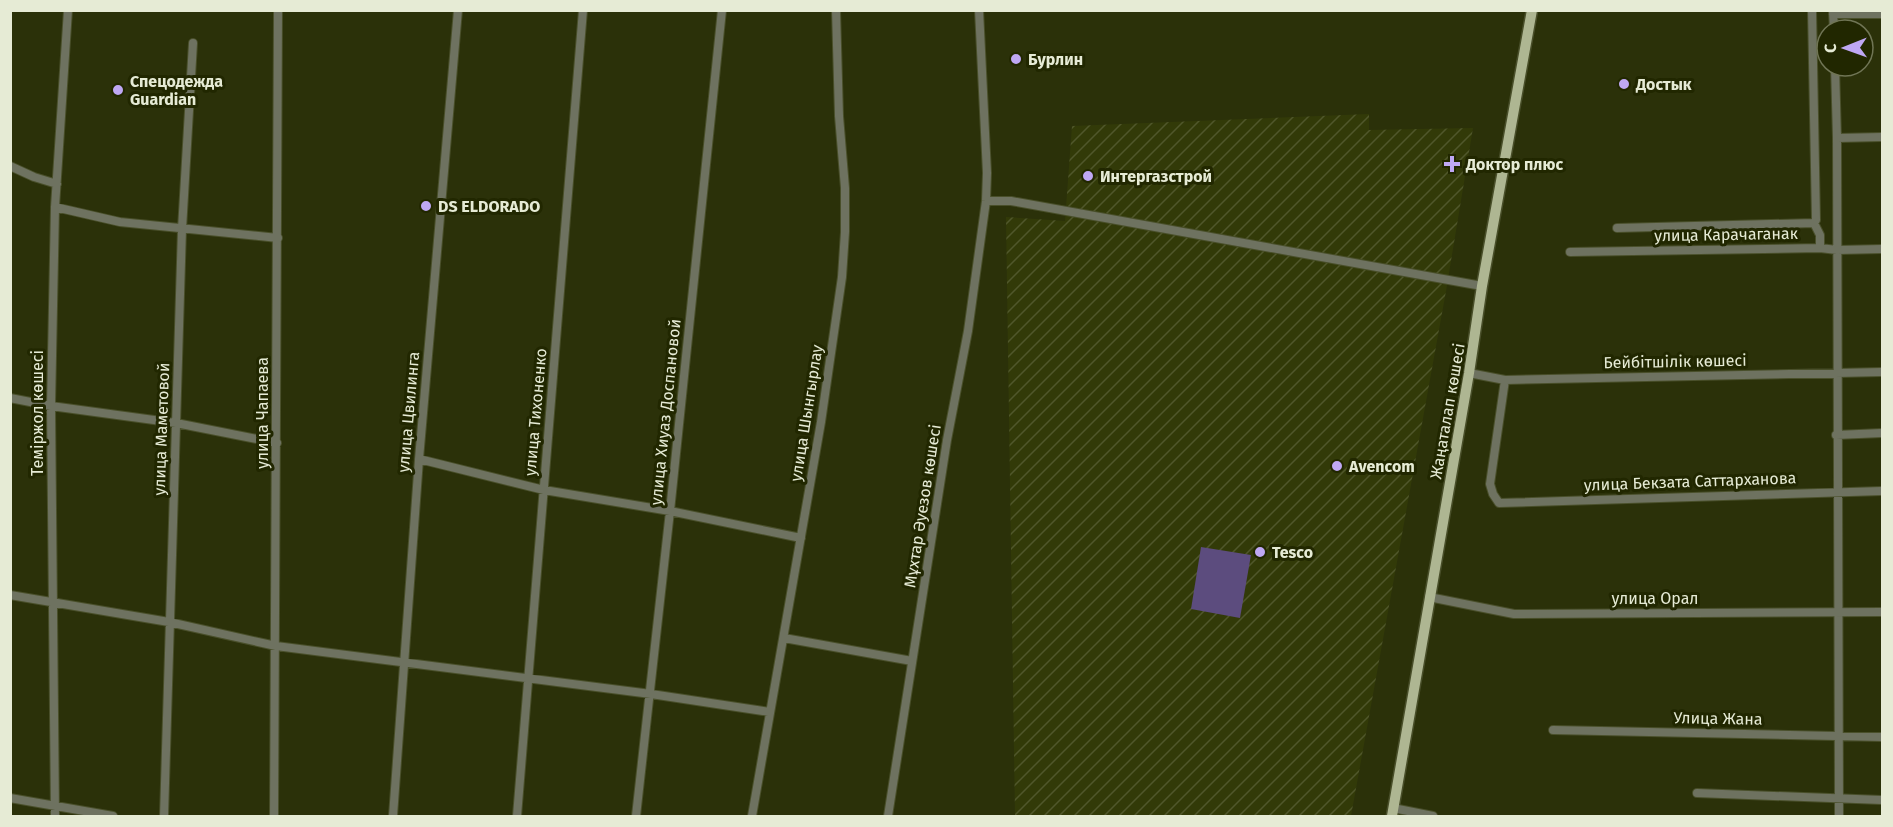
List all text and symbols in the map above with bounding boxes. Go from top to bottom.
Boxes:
north arrow [1815,18,1875,78]
text: С [1821,43,1840,53]
place label: Бурлин [1028,50,1083,69]
marker: Бурлин [1009,52,1023,66]
place label: Спецодежда Guardian [130,72,223,109]
place label: Достык [1635,75,1692,94]
marker: Достык [1617,77,1631,91]
marker: Спецодежда Guardian [111,83,125,97]
marker: Доктор плюс [1443,155,1461,173]
place label: Доктор плюс [1465,155,1563,174]
place label: Интергазстрой [1100,167,1212,186]
marker: Интергазстрой [1081,169,1095,183]
place label: DS ELDORADO [438,197,540,216]
marker: DS ELDORADO [419,199,433,213]
street label: улица Карачаганак [1654,224,1799,245]
street label: улица Хиуаз Доспановой [646,318,685,506]
street label: Жаңаталап көшесі [1426,342,1469,480]
street label: улица Шынгырлау [786,343,827,483]
street label: улица Тихоненко [520,347,551,477]
street label: Теміржол көшесі [28,350,47,476]
street label: улица Цвилинга [394,351,423,473]
street label: Бейбітшілік көшесі [1603,351,1747,372]
street label: улица Чапаева [253,357,272,469]
street label: улица Маметовой [150,362,173,496]
street label: Мұхтар Әуезов көшесі [900,423,945,589]
place label: Avencom [1348,457,1415,476]
marker: Avencom [1330,459,1344,473]
street label: улица Бекзата Саттарханова [1583,468,1797,495]
place label: Tesco [1272,543,1313,562]
marker: Tesco [1253,545,1267,559]
street label: улица Орал [1611,589,1699,608]
street label: Улица Жана [1673,708,1763,729]

